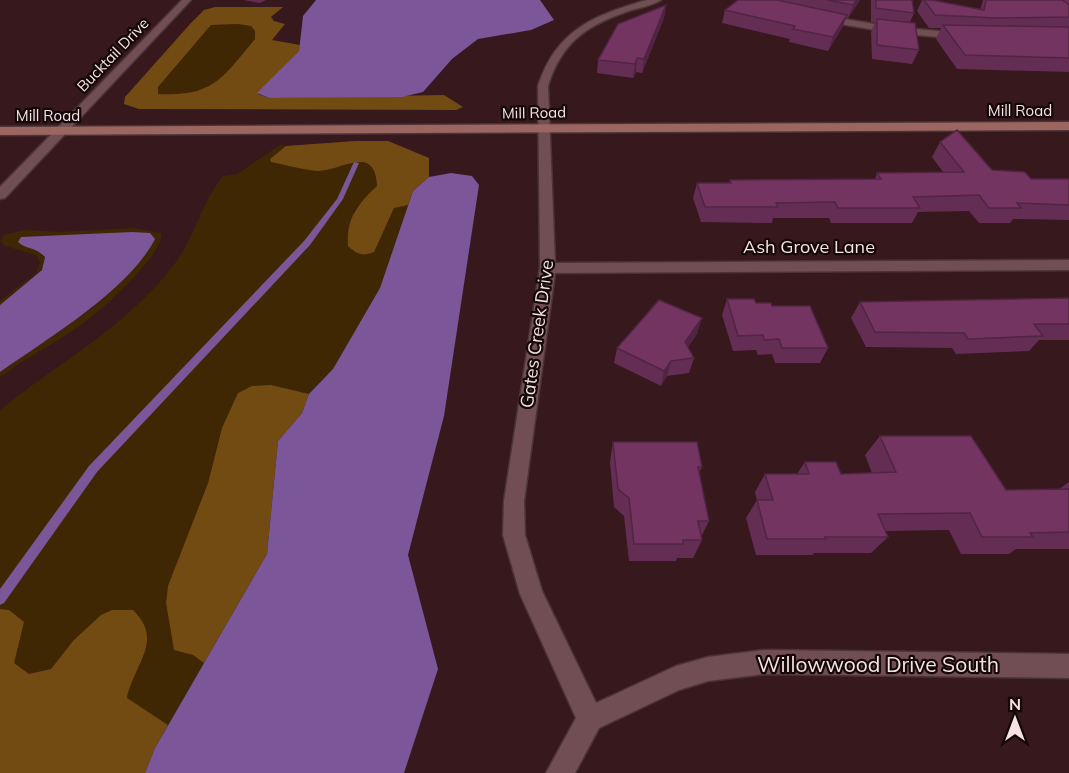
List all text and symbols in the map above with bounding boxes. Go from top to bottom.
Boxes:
street label: Bucktail Drive [73,14,153,96]
street label: Mill Road [988,101,1052,120]
street label: Mill Road [502,102,566,123]
street label: Mill Road [16,106,80,125]
street label: Ash Grove Lane [743,235,875,258]
street label: Gates Creek Drive [515,258,558,409]
street label: Willowwood Drive South [757,651,999,677]
north arrow [985,689,1045,749]
text: N [1009,694,1021,714]

